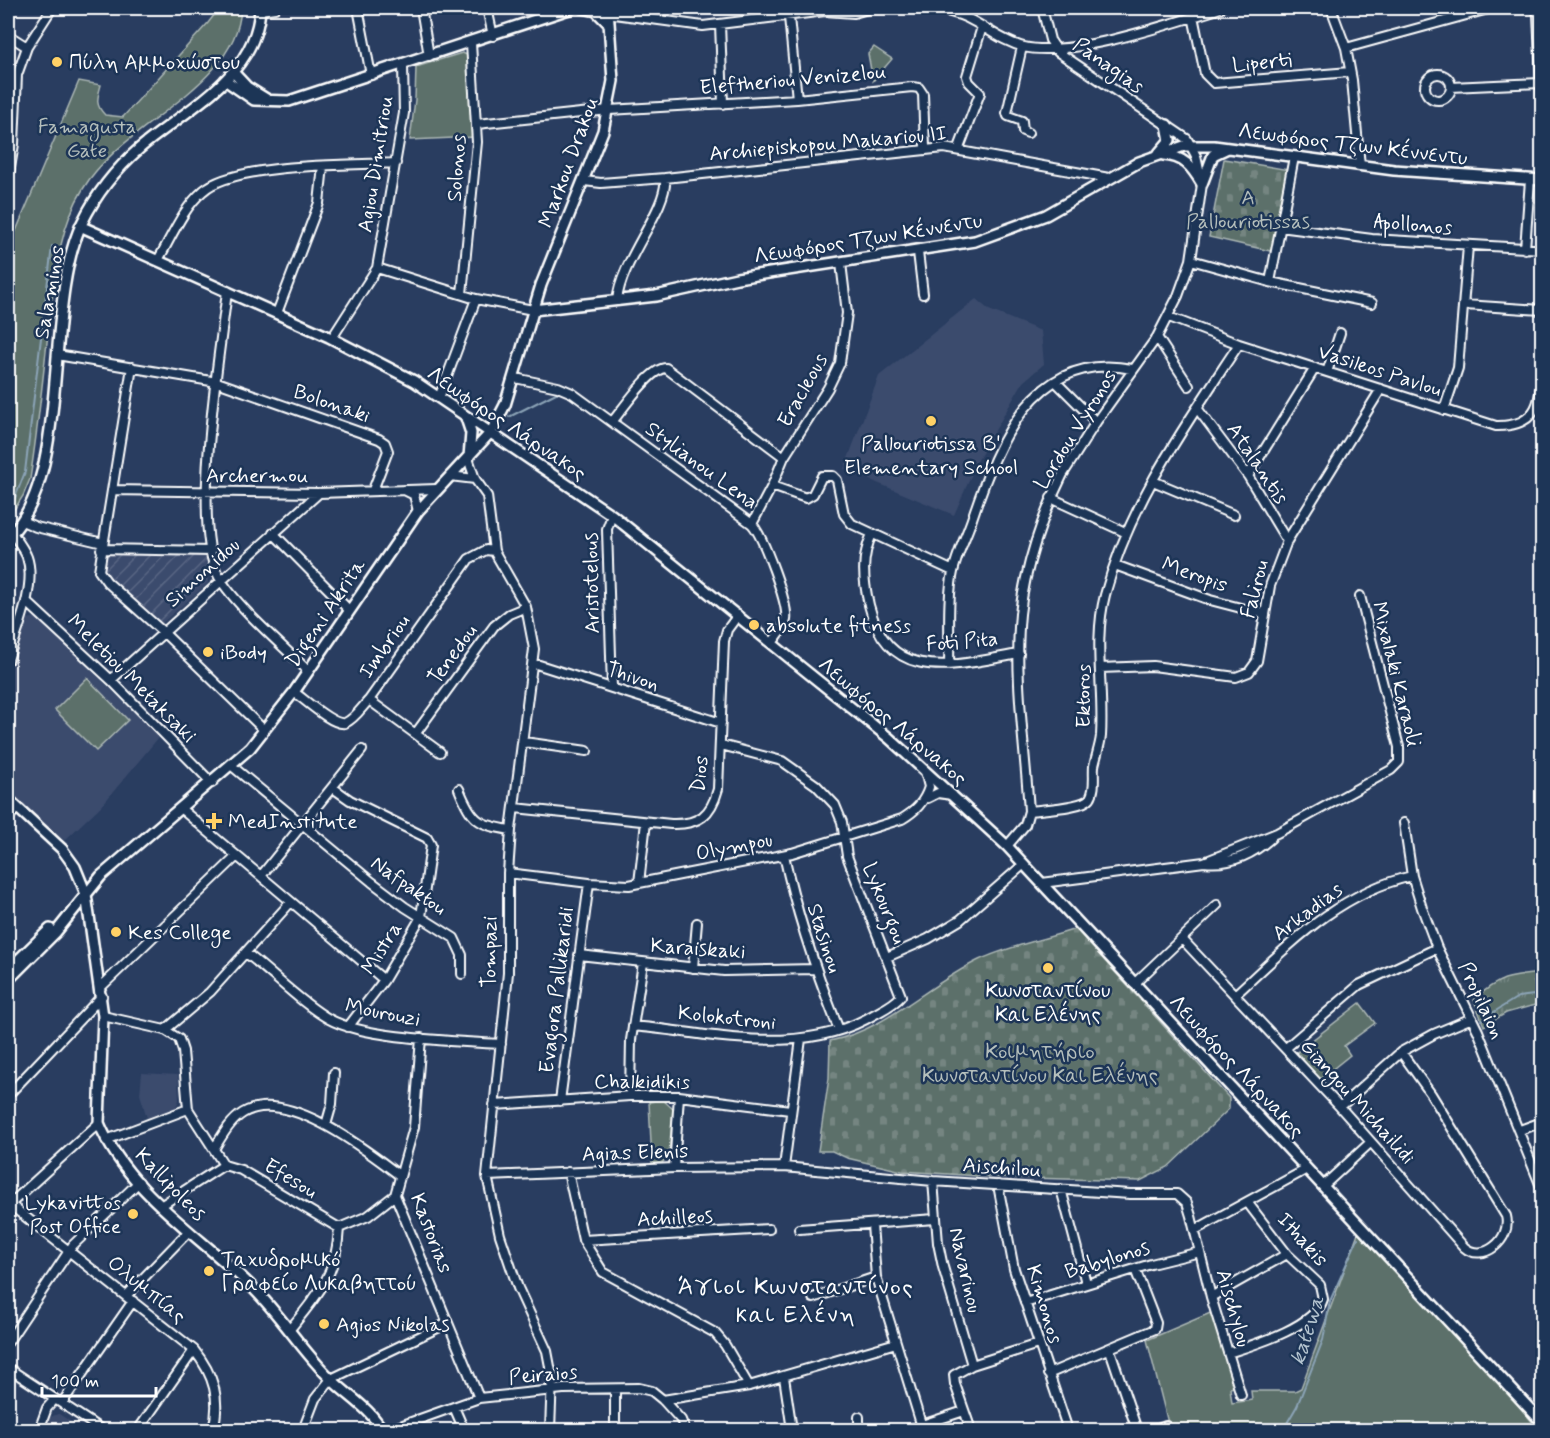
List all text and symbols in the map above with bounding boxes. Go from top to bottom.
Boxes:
street label: Panagias [1067,31,1150,101]
street label: Liperti [1231,46,1293,80]
place label: Πύλη Αμμοχώστου [69,49,240,77]
marker: Πύλη Αμμοχώστου [50,55,64,69]
street label: Eleftheriou Venizelou [699,58,888,102]
street label: Markou Drakou [532,93,606,232]
street label: Agiou Dimitriou [351,94,401,235]
park label: Famagusta Gate [38,113,136,165]
street label: Λεωφόρος Τζων Κέννεντυ [1237,116,1469,173]
street label: Archiepiskopou Makariou II [708,120,948,168]
street label: Solonos [441,133,473,203]
park label: A Pallouriotissas [1186,184,1310,236]
street label: Λεωφόρος Τζων Κέννεντυ [752,206,984,271]
street label: Apollonos [1372,208,1453,243]
street label: Salaminos [28,243,72,341]
street label: Vasileos Pavlou [1314,338,1445,404]
street label: Eracleous [771,349,835,432]
street label: Λεωφόρος Λάρνακος [421,360,592,488]
street label: Lordou Vyronos [1028,364,1124,495]
street label: Bolonaki [290,378,374,430]
marker: Pallouriotissa B' Elementary School [924,414,938,428]
street label: Stylianou Lena [639,415,764,516]
street label: Atalantis [1220,417,1295,510]
place label: Pallouriotissa B' Elementary School [844,430,1018,482]
street label: Archermou [206,462,308,490]
street label: Simonidou [159,532,246,614]
street label: Aristotelous [577,532,607,634]
street label: Meropis [1158,550,1231,600]
street label: Digeni Akrita [279,553,374,675]
street label: Falirou [1234,557,1276,622]
street label: Mixalaki Karaoli [1364,599,1428,750]
street label: Meletiou Metaksaki [61,608,202,750]
street label: Imbriou [353,609,417,684]
place label: absolute fitness [766,612,911,640]
marker: absolute fitness [747,618,761,632]
street label: Tenedou [421,619,484,691]
street label: Foti Pita [925,625,999,659]
place label: iBody [220,639,267,667]
marker: iBody [201,645,215,659]
street label: Λεωφόρος Λάρνακος [812,651,973,793]
street label: Thivon [603,655,663,699]
street label: Ektoros [1070,664,1098,728]
street label: Dios [684,754,716,794]
place label: MedInstitute [228,808,358,836]
marker: MedInstitute [205,812,223,830]
street label: Olympou [693,826,775,868]
street label: Nafpaktou [365,849,452,922]
street label: Lykourgou [853,858,913,949]
street label: Arkadias [1267,876,1349,948]
street label: Stasinou [800,900,848,976]
street label: Evagora Pallikaridi [533,905,583,1075]
street label: Tompazi [475,916,505,988]
street label: Mistra [355,917,409,980]
place label: Kes College [128,919,232,948]
marker: Kes College [109,925,123,939]
street label: Karaiskaki [649,932,746,966]
street label: Propilaion [1451,957,1511,1044]
marker: Κωνσταντίνου Και Ελένης [1041,961,1055,975]
place label: Κωνσταντίνου Και Ελένης [986,977,1110,1029]
street label: Λεωφόρος Λάρνακος [1162,989,1310,1145]
street label: Mourouzi [343,992,423,1034]
street label: Kolokotroni [676,999,778,1037]
street label: Giangou Michailidi [1292,1033,1421,1171]
park label: Κοιμητήριο Κωνσταντίνου Και Ελένης [922,1038,1158,1090]
street label: Chalkidikis [594,1068,690,1096]
street label: Agias Elenis [581,1137,689,1169]
street label: Kallipoleos [128,1142,212,1228]
street label: Aischilou [962,1151,1042,1185]
street label: Efesou [259,1152,322,1206]
place label: Lykavittos Post Office [24,1189,121,1241]
street label: Kastorias [403,1189,459,1277]
street label: Achilleos [636,1202,714,1234]
street label: Ithakis [1270,1206,1334,1273]
marker: Lykavittos Post Office [126,1207,140,1221]
street label: Navarinou [942,1225,988,1316]
street label: Babylonos [1061,1234,1153,1286]
place label: Ταχυδρομικό Γραφείο Λυκαβηττού [221,1246,417,1298]
street label: Ολυμπίας [101,1249,192,1330]
street label: Kimonos [1019,1261,1069,1347]
marker: Ταχυδρομικό Γραφείο Λυκαβηττού [202,1264,216,1278]
street label: Aischylou [1209,1266,1257,1350]
district label: Άγιοι Κωνσταντίνος και Ελένη [678,1272,914,1331]
water label: katewa [1284,1292,1332,1368]
place label: Agios Nikolas [336,1311,450,1339]
marker: Agios Nikolas [317,1317,331,1331]
street label: Peiraios [508,1358,579,1392]
scale bar [42,1360,156,1398]
text: 100 m [51,1370,99,1394]

